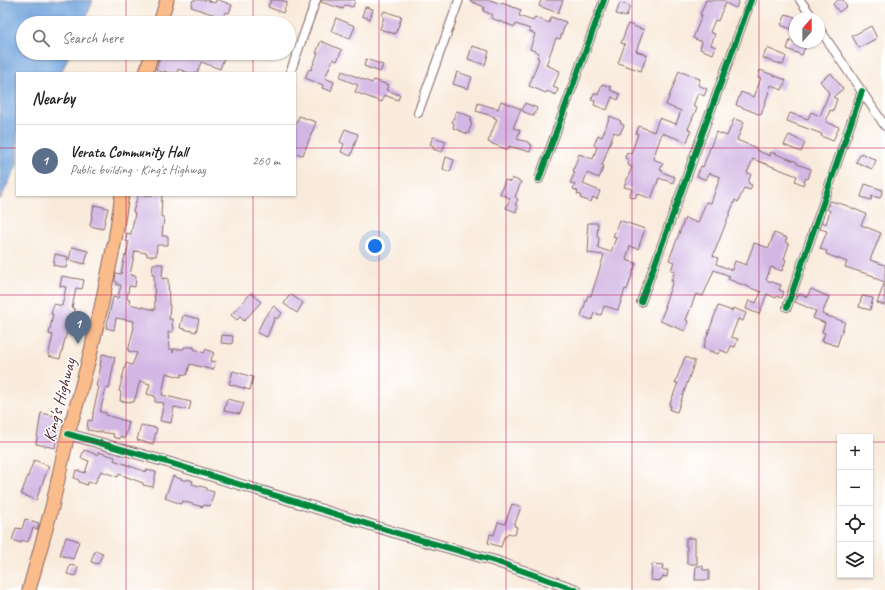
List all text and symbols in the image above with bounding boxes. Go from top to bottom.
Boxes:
north arrow [789,12,825,48]
search box [16,16,296,60]
icon: search [30,27,52,49]
text: Search here [62,29,123,48]
text: Nearby [32,88,75,109]
text: Verata Community Hall [70,143,188,162]
text: 1 [42,153,48,169]
text: 260 m [252,153,280,169]
text: Public building · King's Highway [70,162,206,178]
your location [365,236,385,256]
pin: 1 [65,311,91,344]
street label: King's Highway [38,355,81,444]
map controls [837,434,873,578]
button: + [837,434,873,470]
button: − [837,470,873,506]
button: locate [837,506,873,542]
button: layers [837,542,873,578]

